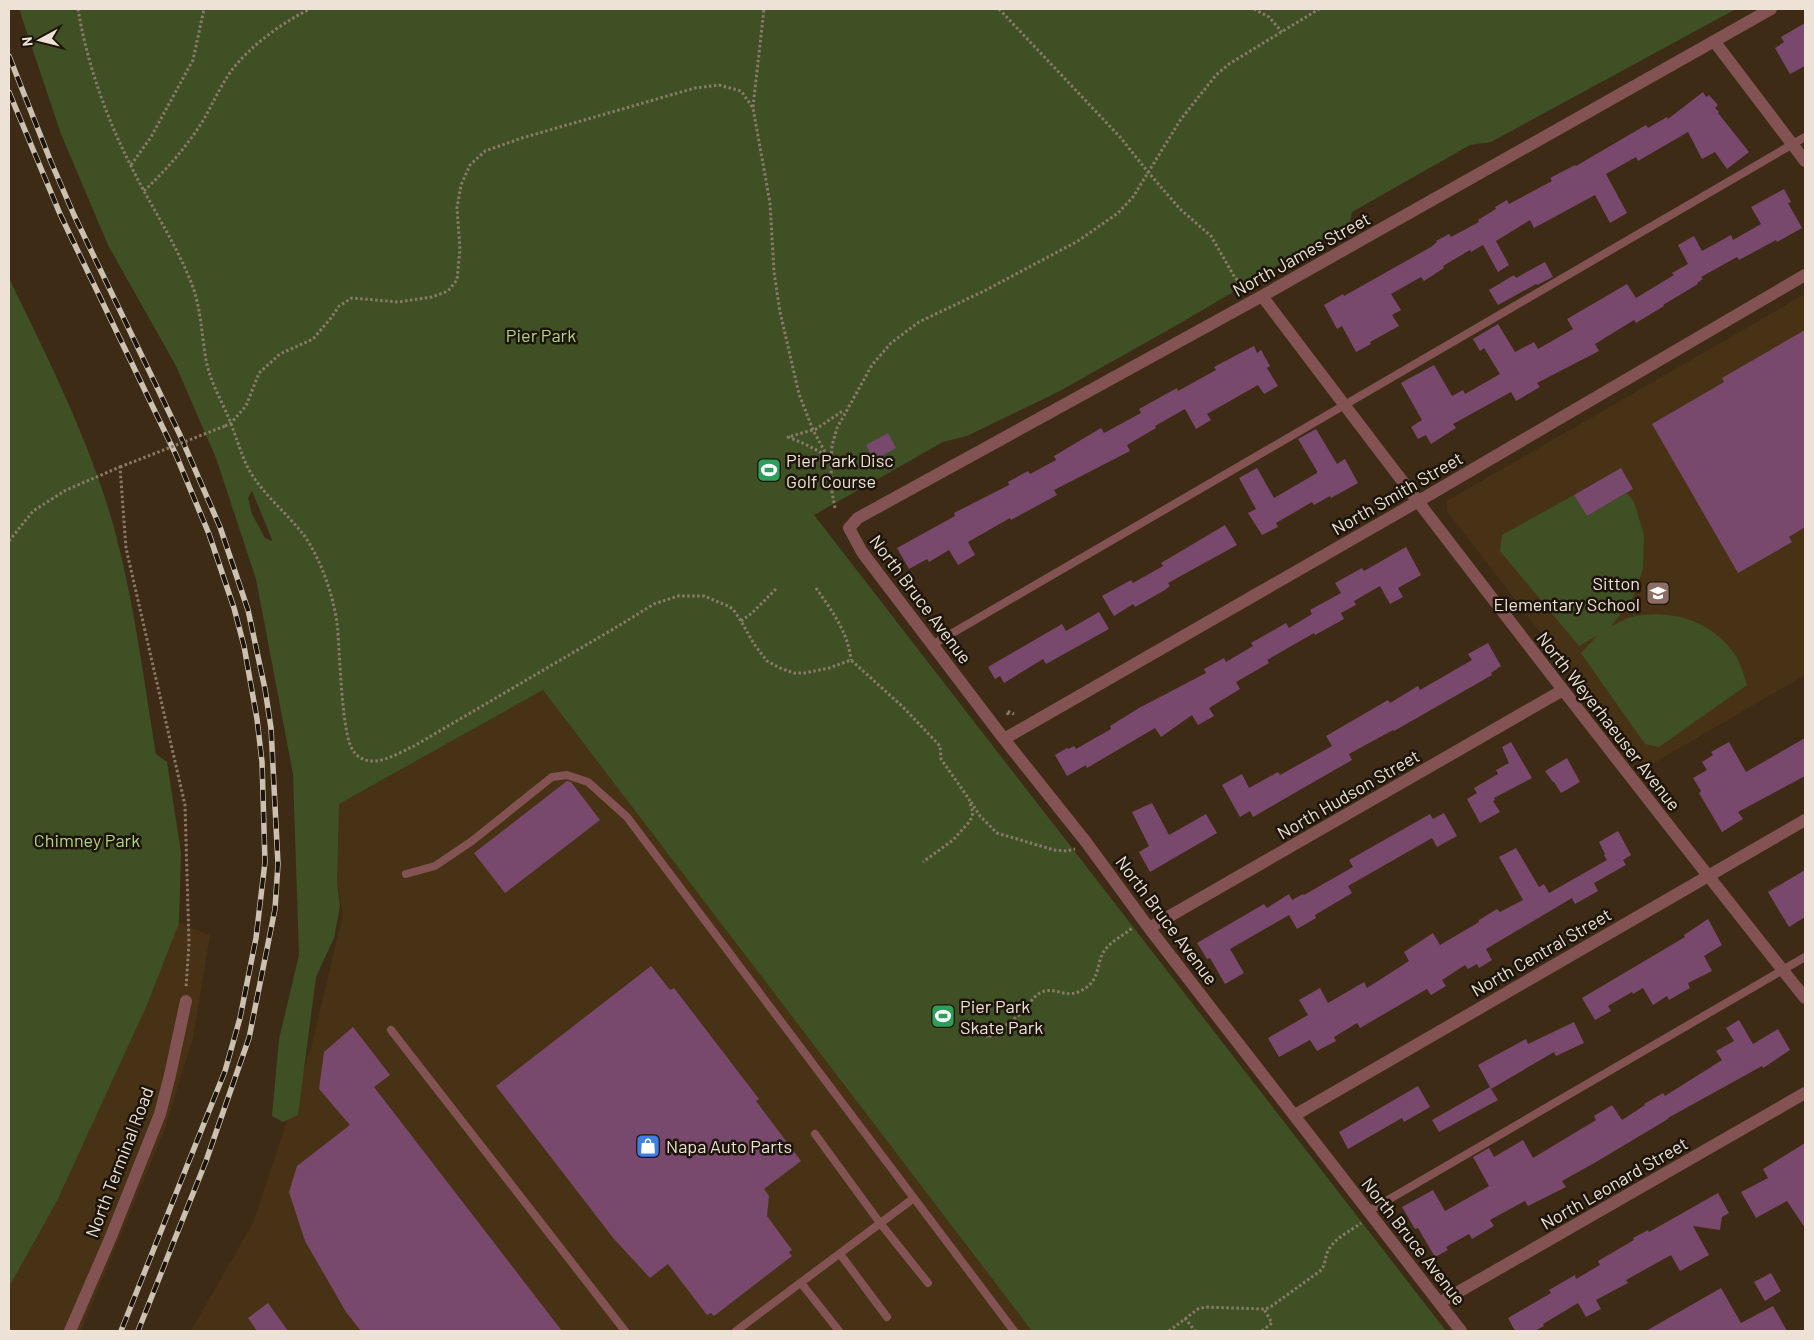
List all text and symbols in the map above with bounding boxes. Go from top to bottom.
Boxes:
north arrow [15,15,65,65]
text: N [18,36,36,47]
street label: North James Street [1228,207,1374,301]
park label: Pier Park [506,324,576,346]
street label: North Smith Street [1328,447,1466,539]
place label: Pier Park Disc Golf Course [786,449,894,492]
sports icon: Pier Park Disc Golf Course [756,457,782,483]
street label: North Bruce Avenue [865,530,977,668]
place label: Sitton Elementary School [1493,572,1640,615]
school or university icon: Sitton Elementary School [1645,580,1671,606]
street label: North Weyerhaeuser Avenue [1532,627,1686,815]
street label: North Hudson Street [1273,744,1423,844]
park label: Chimney Park [34,829,140,851]
street label: North Bruce Avenue [1111,851,1223,989]
street label: North Central Street [1467,903,1615,1001]
place label: Pier Park Skate Park [960,995,1043,1038]
sports icon: Pier Park Skate Park [930,1003,956,1029]
street label: North Terminal Road [80,1084,158,1240]
street label: North Leonard Street [1537,1132,1691,1234]
shop icon: Napa Auto Parts [635,1133,661,1159]
place label: Napa Auto Parts [666,1135,792,1157]
street label: North Bruce Avenue [1357,1173,1471,1309]

